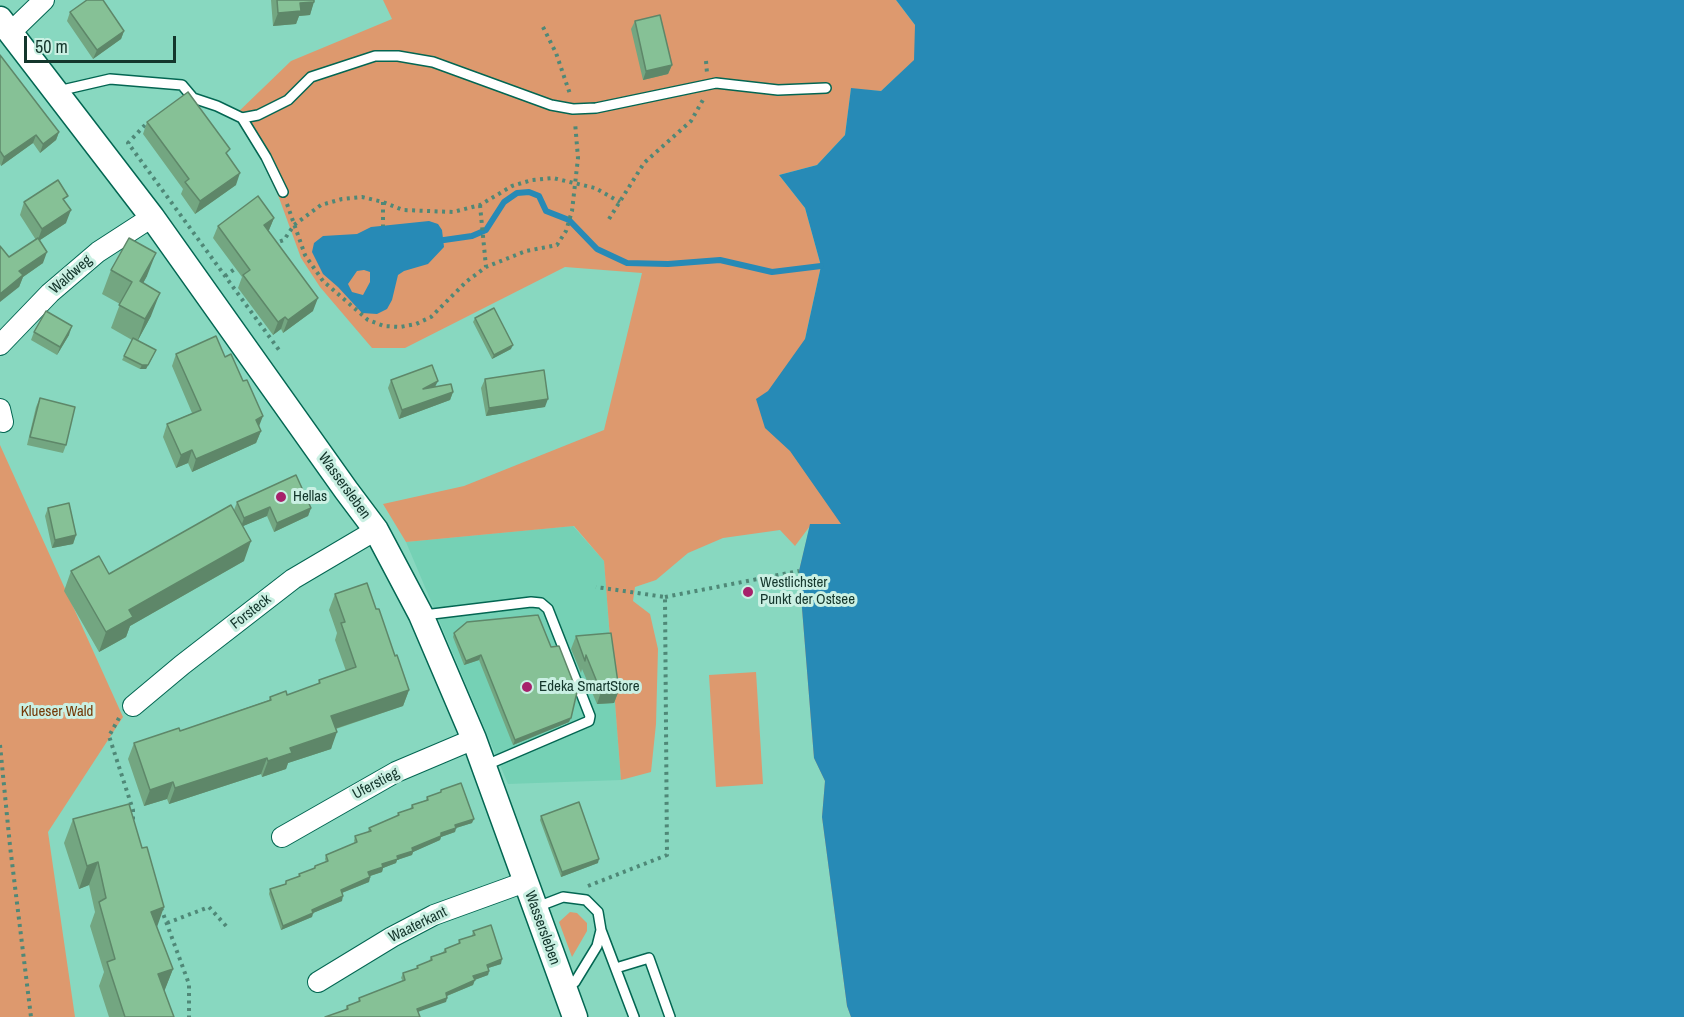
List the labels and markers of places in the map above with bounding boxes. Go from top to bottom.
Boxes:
place label: Hellas [293,488,327,506]
marker: Hellas [274,490,288,504]
place label: Westlichster Punkt der Ostsee [760,574,855,609]
marker: Westlichster Punkt der Ostsee [741,585,755,599]
place label: Edeka SmartStore [539,678,639,696]
marker: Edeka SmartStore [520,680,534,694]

